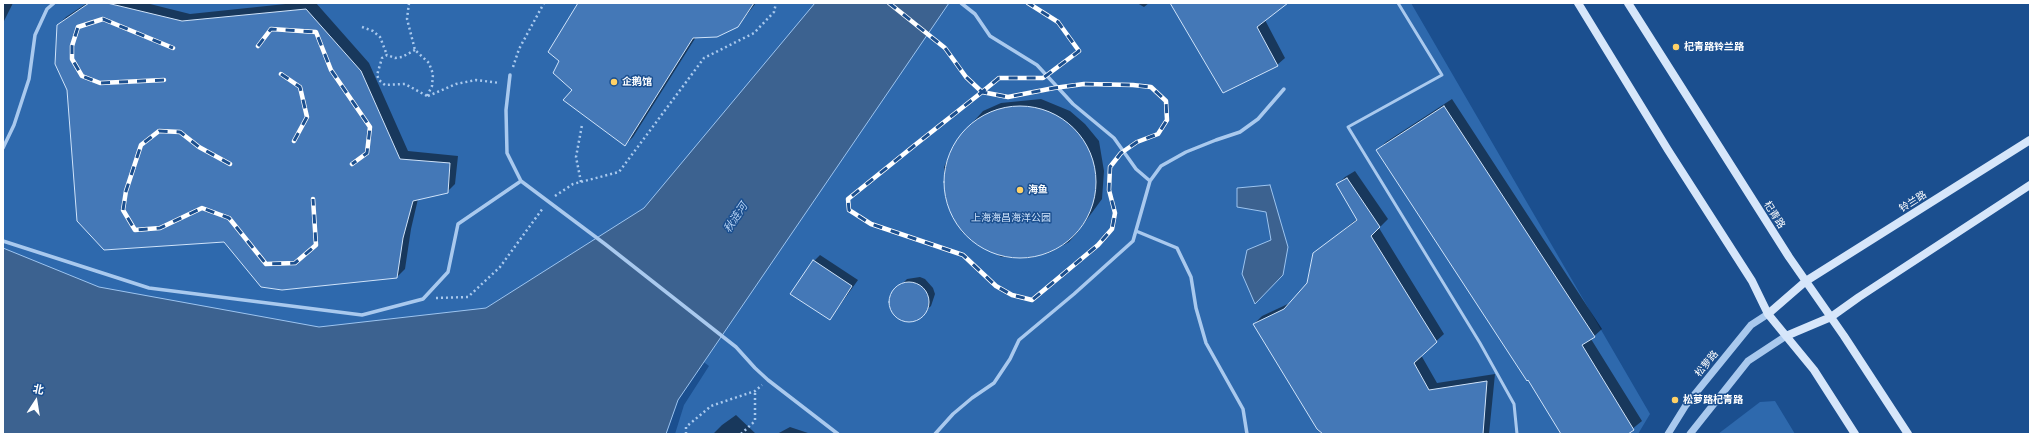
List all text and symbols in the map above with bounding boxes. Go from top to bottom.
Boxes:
place label: 杞青路铃兰路 [1684,41,1744,53]
marker: 杞青路铃兰路 [1671,42,1681,52]
place label: 企鹅馆 [622,76,652,88]
marker: 企鹅馆 [609,77,619,87]
place label: 海鱼 [1028,184,1048,196]
marker: 海鱼 [1015,185,1025,195]
street label: 铃兰路 [1897,189,1929,215]
street label: 杞青路 [1761,199,1787,231]
water label: 秋涟河 [721,201,751,235]
park label: 上海海昌海洋公园 [971,212,1051,224]
street label: 松萝路 [1693,349,1721,379]
north arrow [16,381,56,421]
text: 北 [32,381,45,397]
place label: 松萝路杞青路 [1683,394,1743,406]
marker: 松萝路杞青路 [1670,395,1680,405]

